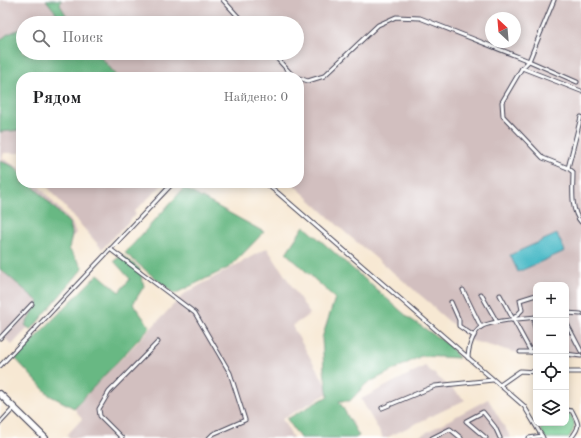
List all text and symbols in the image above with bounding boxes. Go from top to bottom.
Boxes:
north arrow [485,12,521,48]
search box [16,16,304,60]
icon: search [30,27,52,49]
text: Поиск [62,31,103,46]
text: Рядом [32,90,81,107]
text: Найдено: 0 [224,91,288,104]
map controls [533,282,569,426]
button: + [533,282,569,318]
button: − [533,318,569,354]
button: locate [533,354,569,390]
button: layers [533,390,569,426]

